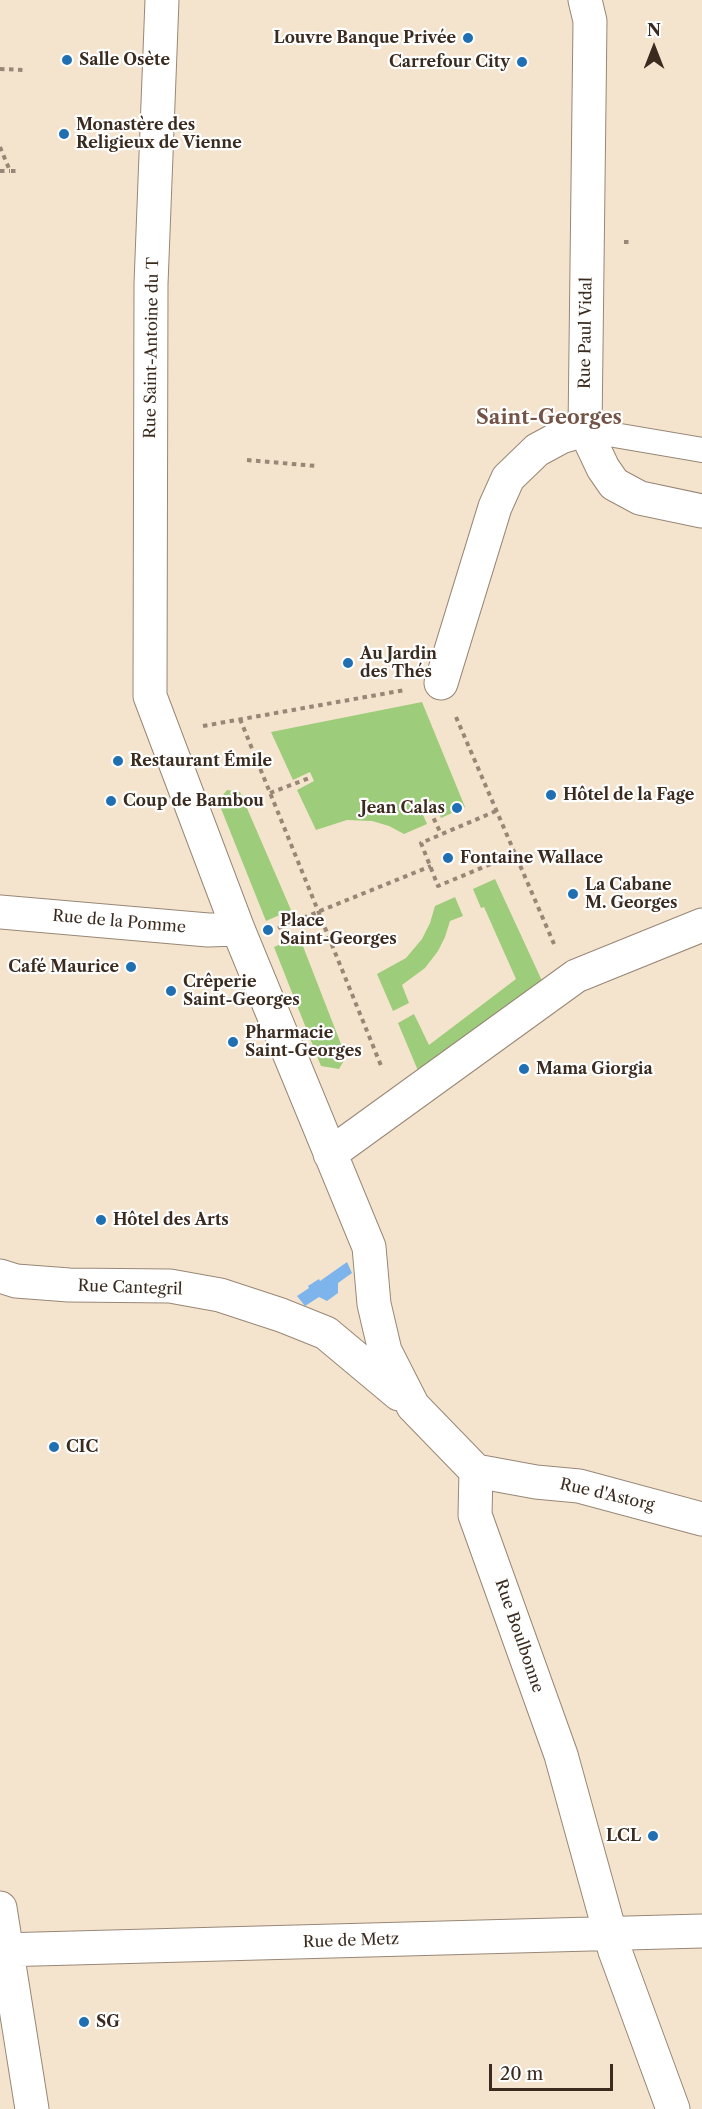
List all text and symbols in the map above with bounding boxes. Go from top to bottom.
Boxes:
north arrow [624,18,684,78]
text: N [647,20,661,40]
place label: Louvre Banque Privée [274,28,456,48]
marker: Louvre Banque Privée [461,31,475,45]
place label: Salle Osète [79,50,170,70]
place label: Carrefour City [389,52,510,72]
marker: Salle Osète [60,53,74,67]
marker: Carrefour City [515,55,529,69]
place label: Monastère des Religieux de Vienne [76,115,242,153]
marker: Monastère des Religieux de Vienne [57,127,71,141]
street label: Rue Saint-Antoine du T [141,257,163,439]
street label: Rue Paul Vidal [575,277,597,389]
district label: Saint-Georges [476,406,622,430]
place label: Au Jardin des Thés [360,644,437,682]
marker: Au Jardin des Thés [341,656,355,670]
place label: Restaurant Émile [130,751,272,771]
marker: Restaurant Émile [111,754,125,768]
place label: Hôtel de la Fage [563,785,694,805]
marker: Hôtel de la Fage [544,788,558,802]
place label: Coup de Bambou [123,791,264,811]
marker: Coup de Bambou [104,794,118,808]
place label: Jean Calas [361,798,445,818]
marker: Jean Calas [450,801,464,815]
place label: Fontaine Wallace [460,848,603,868]
marker: Fontaine Wallace [441,851,455,865]
place label: La Cabane M. Georges [585,875,678,913]
marker: La Cabane M. Georges [566,887,580,901]
street label: Rue de la Pomme [51,907,187,937]
place label: Place Saint-Georges [280,911,397,949]
marker: Place Saint-Georges [261,923,275,937]
place label: Café Maurice [8,957,119,977]
marker: Café Maurice [124,960,138,974]
place label: Crêperie Saint-Georges [183,972,300,1010]
marker: Crêperie Saint-Georges [164,984,178,998]
place label: Pharmacie Saint-Georges [245,1023,362,1061]
marker: Pharmacie Saint-Georges [226,1035,240,1049]
place label: Mama Giorgia [536,1059,653,1079]
marker: Mama Giorgia [517,1062,531,1076]
place label: Hôtel des Arts [113,1210,229,1230]
marker: Hôtel des Arts [94,1213,108,1227]
street label: Rue Cantegril [77,1277,183,1299]
place label: CIC [66,1437,98,1457]
marker: CIC [47,1440,61,1454]
street label: Rue d'Astorg [558,1475,656,1515]
street label: Rue Boulbonne [491,1577,547,1695]
place label: LCL [606,1826,641,1846]
marker: LCL [646,1829,660,1843]
street label: Rue de Metz [302,1930,400,1952]
place label: SG [96,2012,120,2032]
marker: SG [77,2015,91,2029]
scale bar [492,2052,616,2090]
text: 20 m [500,2063,543,2085]

